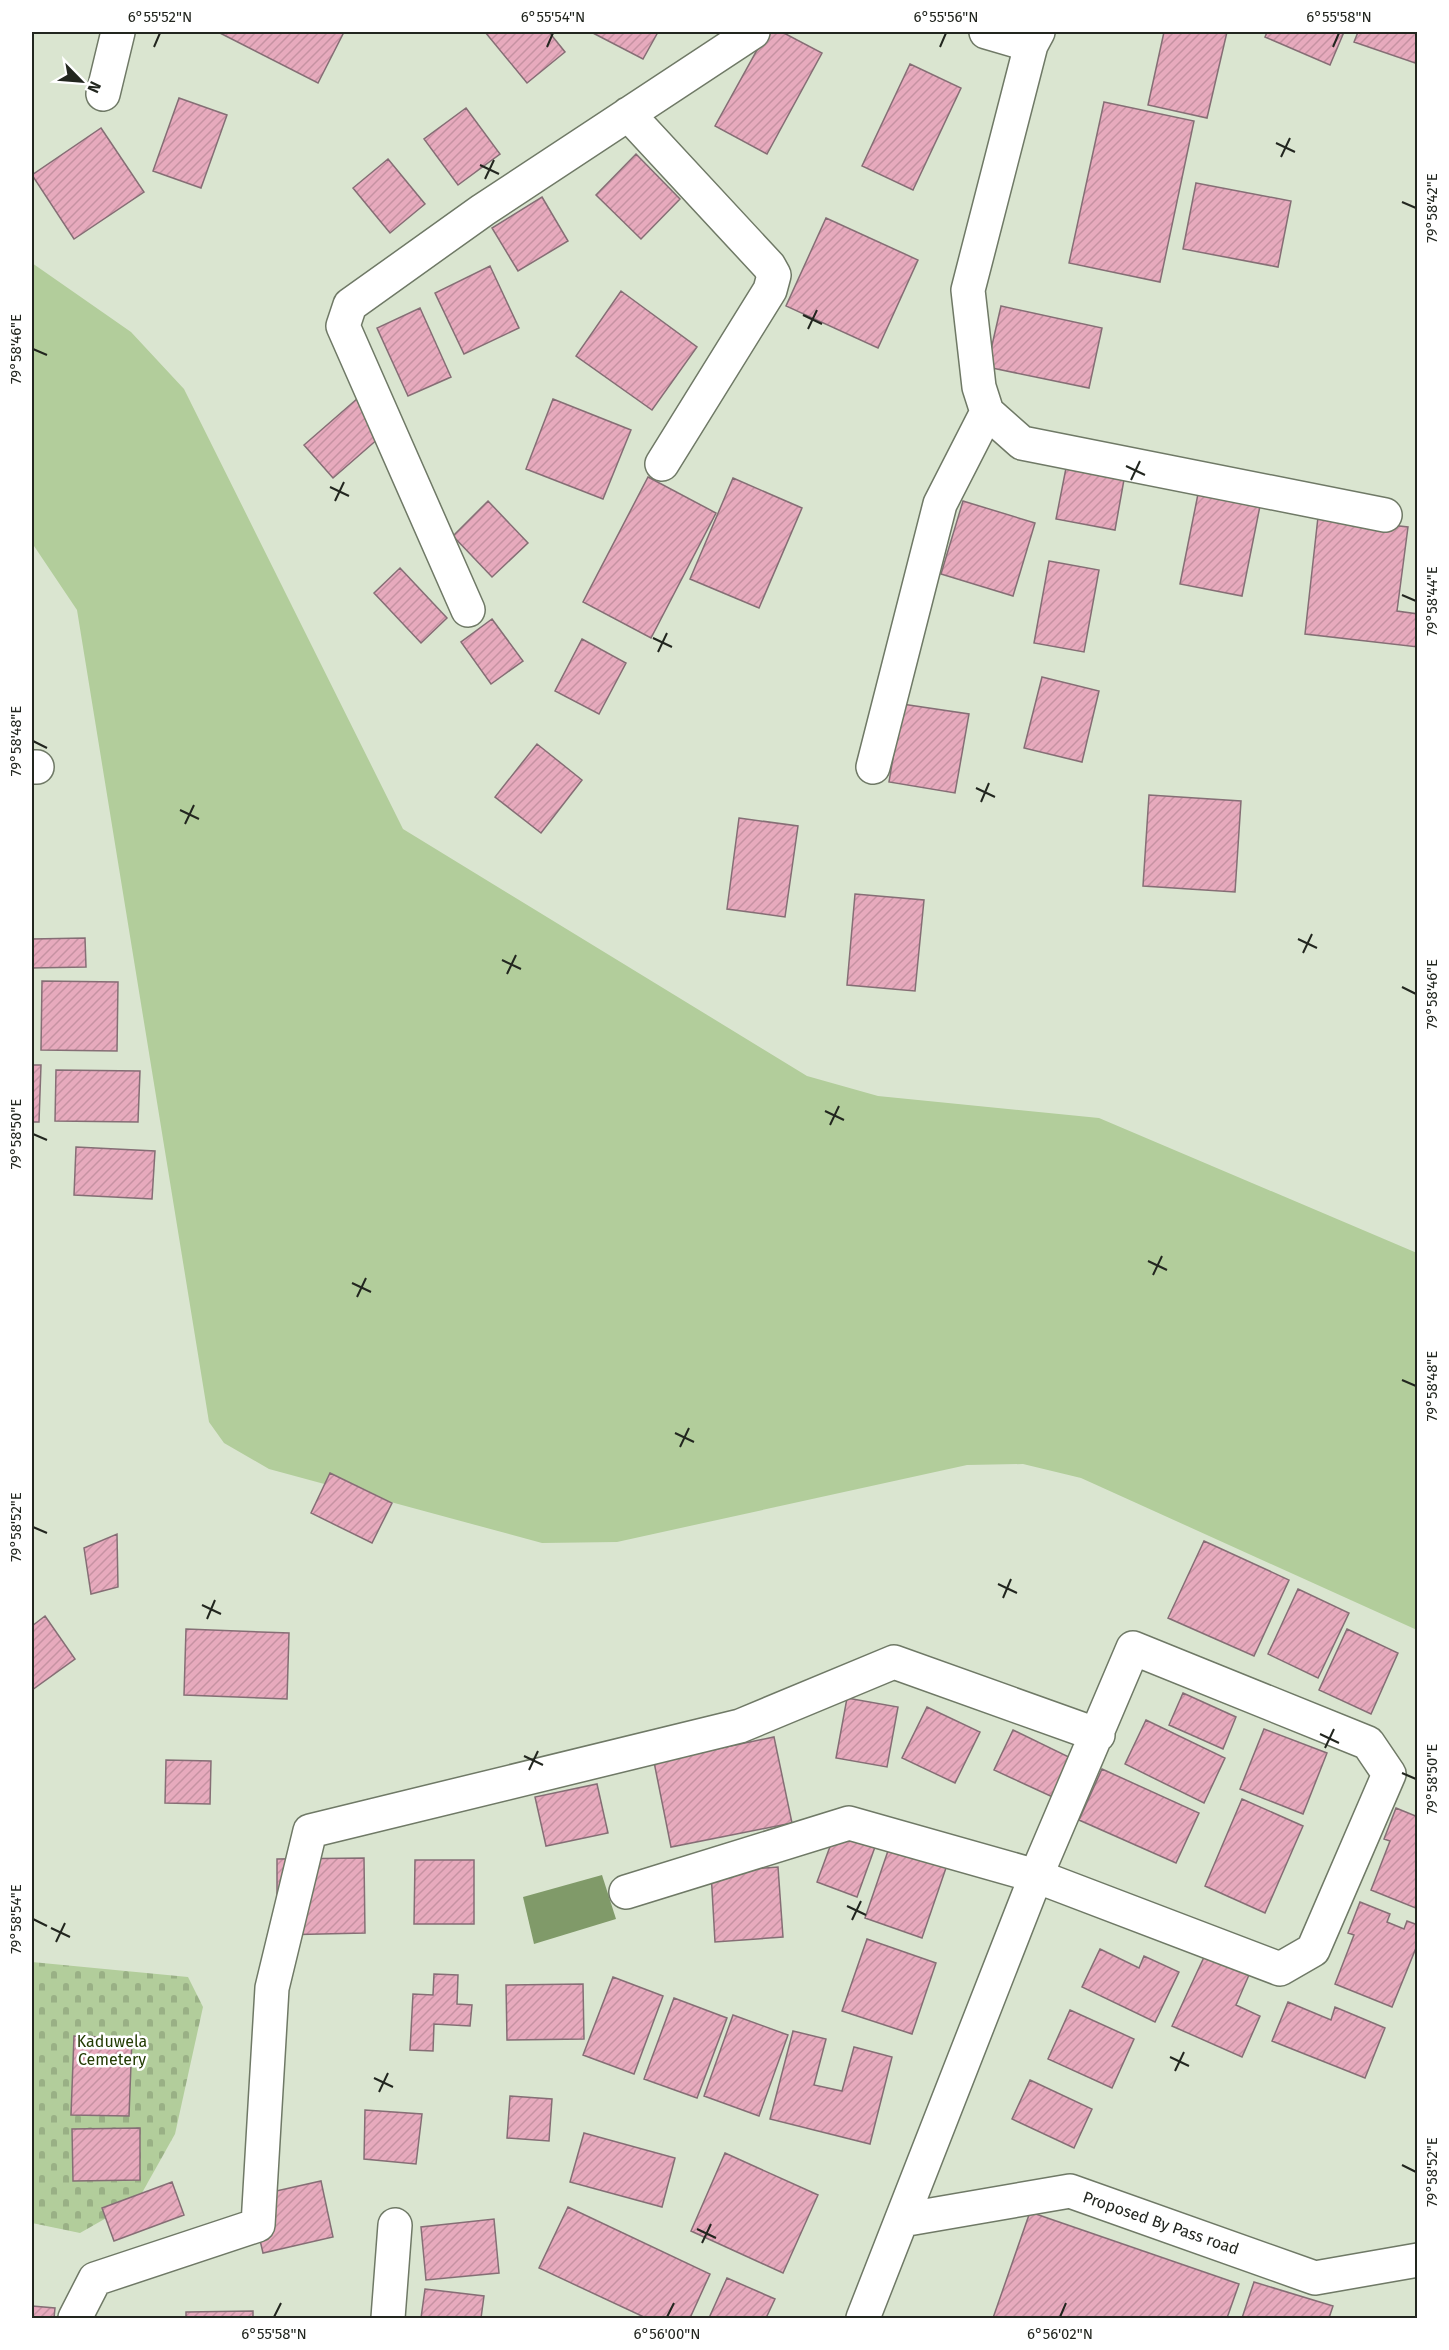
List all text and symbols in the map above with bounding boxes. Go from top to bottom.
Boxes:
text: 6°55'52"N [128,8,192,26]
text: 6°55'54"N [521,8,585,26]
text: 6°55'56"N [914,8,978,26]
text: 6°55'58"N [1306,8,1372,26]
north arrow [51,51,111,111]
text: N [83,78,105,96]
text: 79°58'42"E [1423,173,1441,243]
text: 79°58'46"E [7,314,25,384]
text: 79°58'44"E [1423,566,1441,636]
text: 79°58'48"E [7,706,25,776]
text: 79°58'46"E [1423,959,1441,1029]
text: 79°58'50"E [7,1099,25,1169]
text: 79°58'48"E [1423,1351,1441,1421]
text: 79°58'52"E [7,1492,25,1562]
text: 79°58'50"E [1423,1744,1441,1814]
text: 79°58'54"E [7,1884,25,1954]
park label: Kaduwela Cemetery [77,2032,147,2069]
text: 79°58'52"E [1423,2137,1441,2207]
street label: Proposed By Pass road [1080,2187,1242,2259]
text: 6°55'58"N [241,2325,307,2343]
text: 6°56'00"N [634,2325,700,2343]
text: 6°56'02"N [1027,2325,1093,2343]

